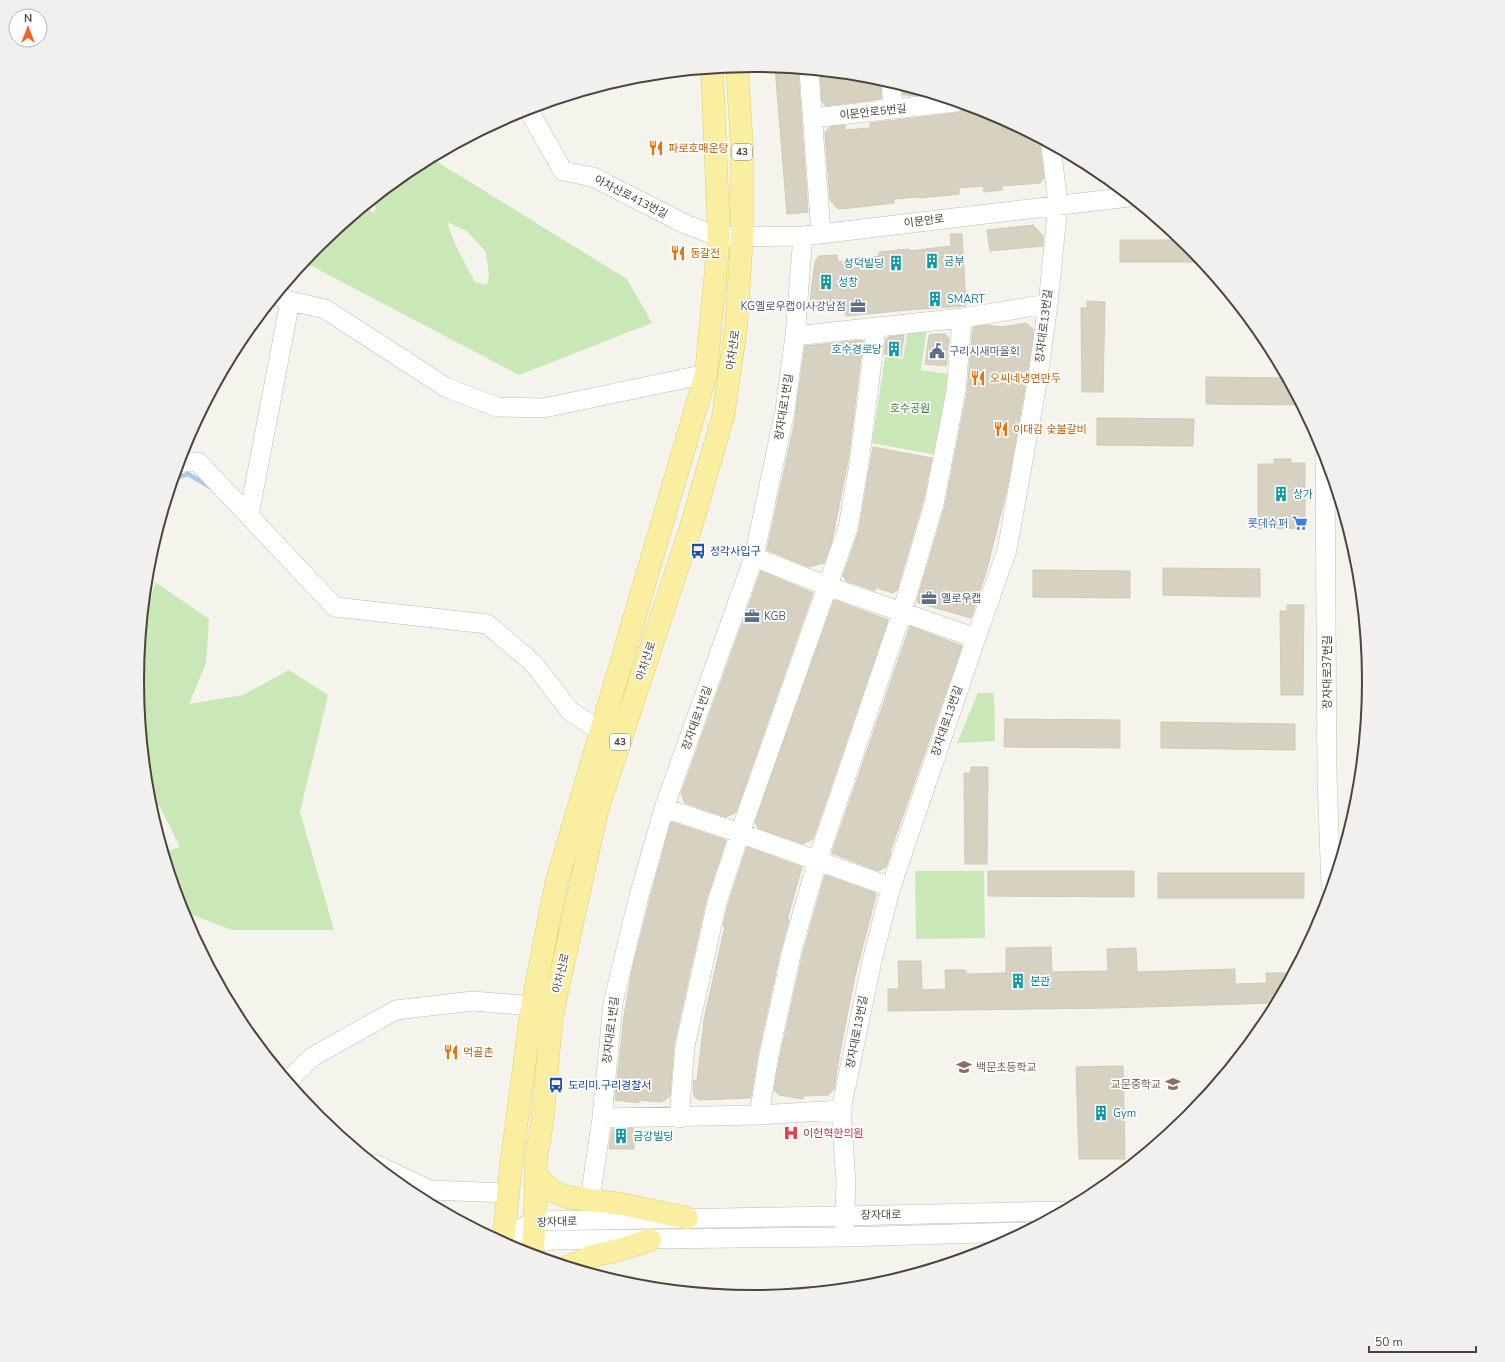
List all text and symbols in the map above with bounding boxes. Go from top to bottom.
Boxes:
north arrow [8,8,48,48]
text: N [24,11,32,26]
street label: 이문안로5번길 [839,101,907,123]
restaurant icon: 파로호매운탕 [647,139,665,157]
place label: 파로호매운탕 [668,141,729,156]
road number: 43 [732,144,752,160]
street label: 아차산로413번길 [592,172,670,222]
street label: 이문안로 [903,211,945,231]
restaurant icon: 동갈전 [669,244,687,262]
place label: 동갈전 [690,246,720,261]
building icon: 금부 [923,252,941,270]
building icon: 성덕빌딩 [887,254,905,272]
place label: 금부 [944,254,964,269]
place label: 성덕빌딩 [844,256,884,271]
building icon: 성창 [817,273,835,291]
place label: 성창 [838,275,858,290]
street label: 장자대로13번길 [1032,288,1056,364]
building icon: SMART [926,290,944,308]
place label: SMART [947,292,985,307]
office icon: KG옐로우캡이사강남점 [849,297,867,315]
place label: KG옐로우캡이사강남점 [740,299,846,314]
street label: 아차산로 [723,329,743,371]
building icon: 호수경로당 [885,340,903,358]
place label: 호수경로당 [831,342,882,357]
public building icon: 구리시새마을회 [928,342,946,360]
place label: 구리시새마을회 [949,344,1020,359]
restaurant icon: 오씨네냉면만두 [969,369,987,387]
place label: 오씨네냉면만두 [990,371,1061,386]
street label: 장자대로1번길 [771,373,797,441]
park label: 호수공원 [890,401,930,416]
restaurant icon: 이대감 숯불갈비 [992,420,1010,438]
place label: 이대감 숯불갈비 [1013,422,1087,437]
building icon: 상가 [1272,485,1290,503]
place label: 상가 [1293,487,1313,502]
supermarket icon: 롯데슈퍼 [1291,514,1309,532]
place label: 롯데슈퍼 [1248,516,1288,531]
bus stop icon: 정각사입구 [689,542,707,560]
place label: 정각사입구 [710,544,761,559]
office icon: 옐로우캡 [920,589,938,607]
place label: 옐로우캡 [941,591,981,606]
office icon: KGB [743,607,761,625]
place label: KGB [764,609,786,624]
street label: 장자대로37번길 [1320,635,1335,709]
street label: 아차산로 [633,639,659,683]
street label: 장자대로1번길 [678,684,716,752]
street label: 장자대로13번길 [928,684,966,758]
road number: 43 [610,734,630,750]
street label: 아차산로 [549,952,573,994]
building icon: 본관 [1009,972,1027,990]
place label: 본관 [1030,974,1050,989]
street label: 장자대로13번길 [843,994,871,1070]
street label: 장자대로1번길 [599,996,623,1064]
restaurant icon: 먹골촌 [442,1043,460,1061]
place label: 먹골촌 [463,1045,493,1060]
school or university icon: 백문초등학교 [955,1058,973,1076]
place label: 백문초등학교 [976,1060,1037,1075]
school or university icon: 교문중학교 [1164,1075,1182,1093]
bus stop icon: 도리미.구리경찰서 [547,1076,565,1094]
place label: 교문중학교 [1110,1077,1161,1092]
place label: 도리미.구리경찰서 [568,1078,651,1093]
building icon: Gym [1092,1104,1110,1122]
place label: Gym [1113,1106,1136,1121]
hospital icon: 이헌혁한의원 [782,1124,800,1142]
place label: 이헌혁한의원 [803,1126,864,1141]
building icon: 금강빌딩 [612,1127,630,1145]
place label: 금강빌딩 [633,1129,673,1144]
street label: 장자대로 [861,1207,901,1223]
street label: 장자대로 [537,1214,577,1230]
scale bar [1369,1328,1476,1354]
text: 50 m [1375,1334,1403,1350]

